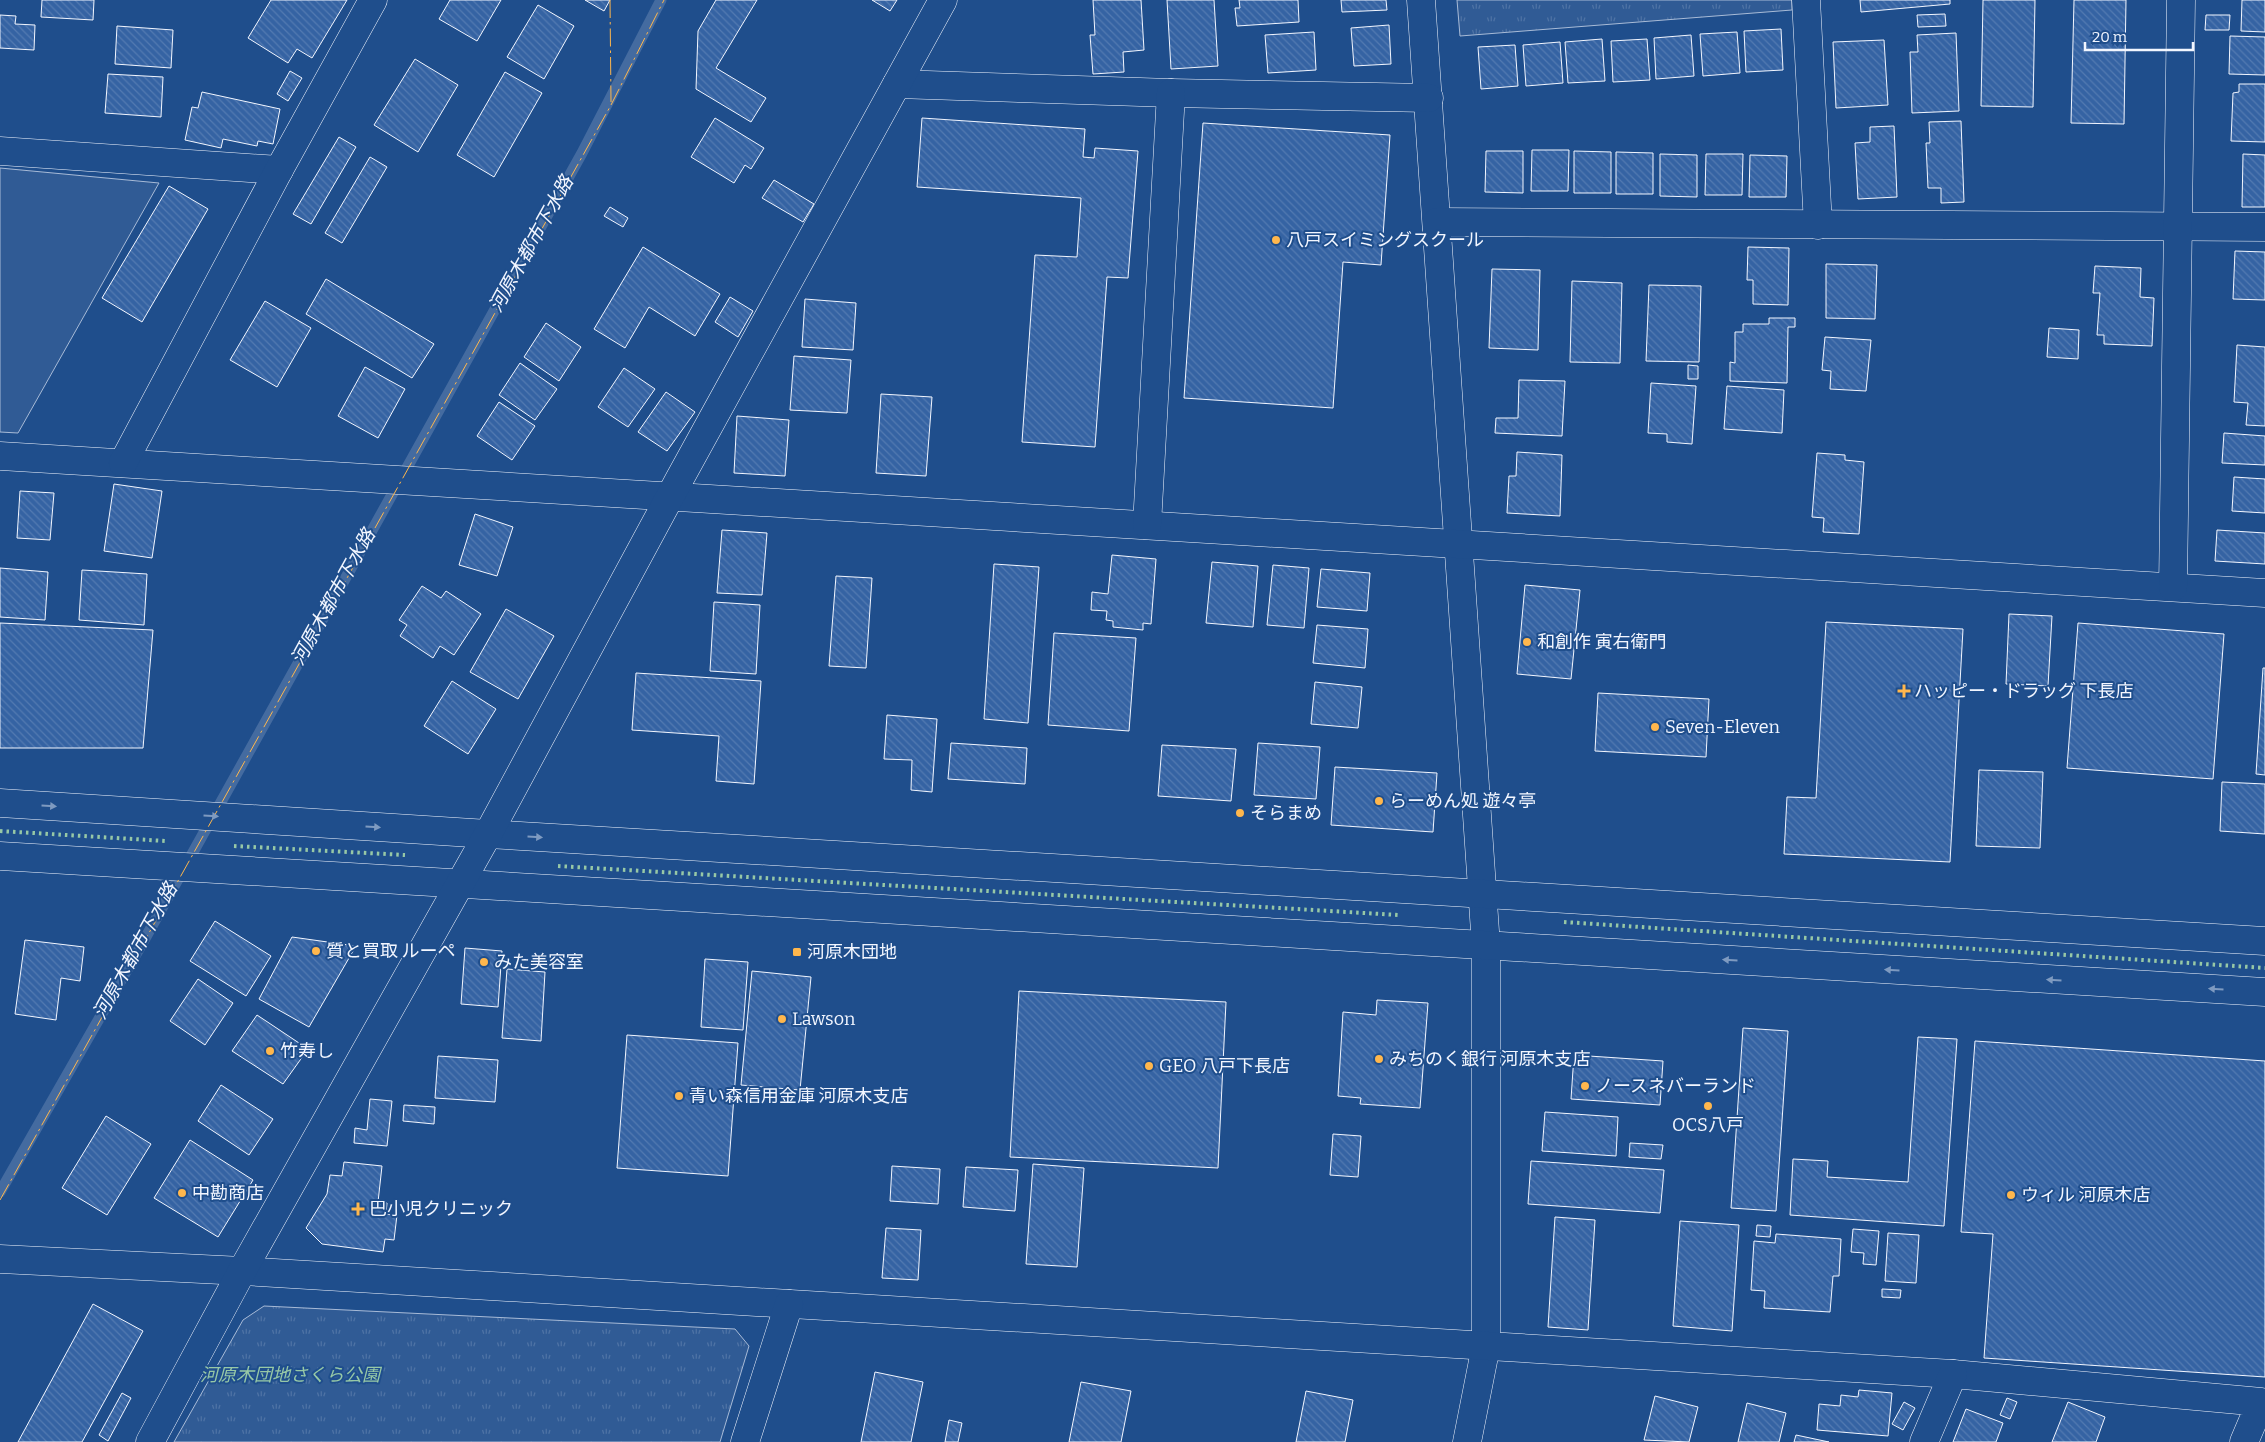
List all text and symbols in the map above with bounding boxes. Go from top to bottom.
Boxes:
scale bar [2085,20,2192,52]
text: 20 m [2092,28,2128,46]
water label: 河原木都市下水路 [484,170,579,316]
place label: 八戸スイミングスクール [1286,229,1484,251]
marker: 八戸スイミングスクール [1270,234,1282,246]
water label: 河原木都市下水路 [286,523,381,669]
place label: 和創作 寅右衛門 [1537,631,1667,653]
marker: 和創作 寅右衛門 [1521,636,1533,648]
place label: ハッピー・ドラッグ 下長店 [1914,680,2134,702]
marker: ハッピー・ドラッグ 下長店 [1898,685,1910,697]
place label: Seven-Eleven [1665,716,1781,738]
marker: Seven-Eleven [1649,721,1661,733]
place label: らーめん処 遊々亭 [1389,790,1537,812]
marker: らーめん処 遊々亭 [1373,795,1385,807]
one-way arrow [41,802,57,810]
place label: そらまめ [1250,802,1322,824]
marker: そらまめ [1234,807,1246,819]
one-way arrow [203,813,219,821]
one-way arrow [365,823,381,831]
one-way arrow [527,833,543,841]
water label: 河原木都市下水路 [88,877,183,1023]
place label: 質と買取 ルーペ [326,940,456,962]
place label: 河原木団地 [807,941,897,963]
marker: 質と買取 ルーペ [310,945,322,957]
marker: 河原木団地 [791,946,803,958]
place label: みた美容室 [494,951,584,973]
marker: みた美容室 [478,956,490,968]
one-way arrow [1721,956,1737,964]
one-way arrow [1884,965,1900,973]
one-way arrow [2046,975,2062,983]
one-way arrow [2208,985,2224,993]
place label: Lawson [792,1008,856,1030]
marker: Lawson [776,1013,788,1025]
place label: 竹寿し [280,1040,334,1062]
marker: 竹寿し [264,1045,276,1057]
place label: みちのく銀行 河原木支店 [1389,1048,1591,1070]
marker: みちのく銀行 河原木支店 [1373,1053,1385,1065]
place label: GEO 八戸下長店 [1159,1055,1290,1077]
marker: GEO 八戸下長店 [1143,1060,1155,1072]
place label: ノースネバーランド [1595,1075,1756,1097]
marker: ノースネバーランド [1579,1080,1591,1092]
place label: 青い森信用金庫 河原木支店 [689,1085,909,1107]
marker: 青い森信用金庫 河原木支店 [673,1090,685,1102]
marker: OCS八戸 [1702,1100,1714,1112]
place label: OCS八戸 [1672,1114,1744,1136]
place label: 中勘商店 [192,1182,264,1204]
place label: ウィル 河原木店 [2021,1184,2151,1206]
marker: 中勘商店 [176,1187,188,1199]
marker: ウィル 河原木店 [2005,1189,2017,1201]
place label: 巴小児クリニック [369,1198,513,1220]
marker: 巴小児クリニック [351,1202,365,1216]
park label: 河原木団地さくら公園 [200,1364,383,1386]

